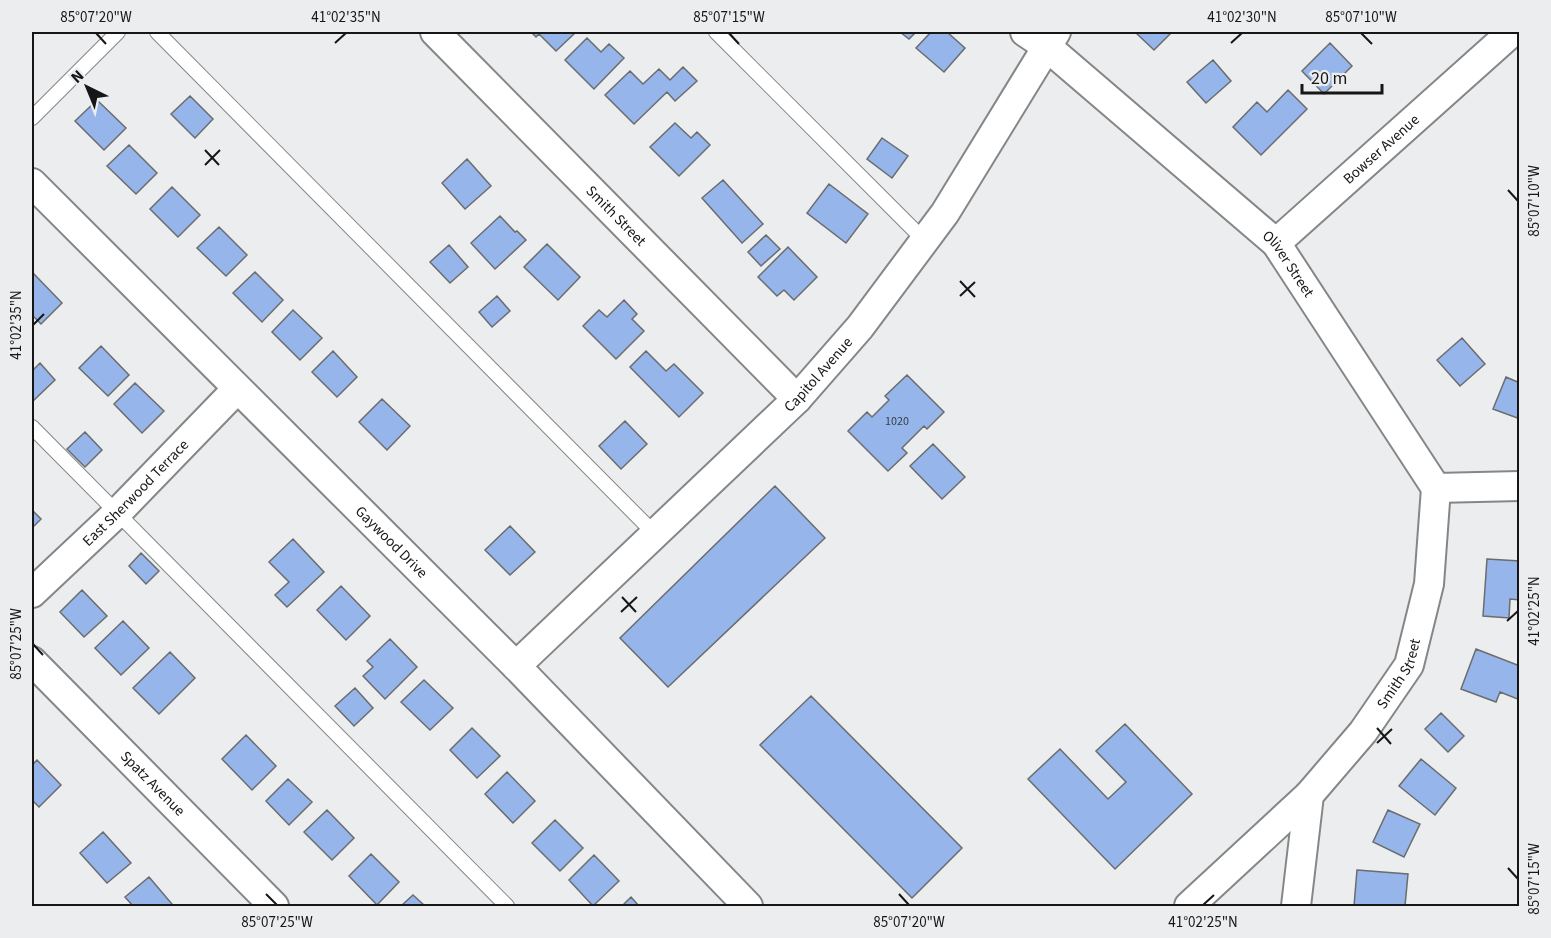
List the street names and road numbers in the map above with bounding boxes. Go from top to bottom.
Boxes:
street label: Bowser Avenue [1338,109,1424,189]
street label: Smith Street [581,181,651,251]
street label: Oliver Street [1258,225,1319,301]
street label: Capitol Avenue [779,332,857,417]
street label: East Sherwood Terrace [78,435,193,551]
street label: Gaywood Drive [351,501,433,583]
street label: Smith Street [1371,636,1426,713]
street label: Spatz Avenue [116,746,190,821]

